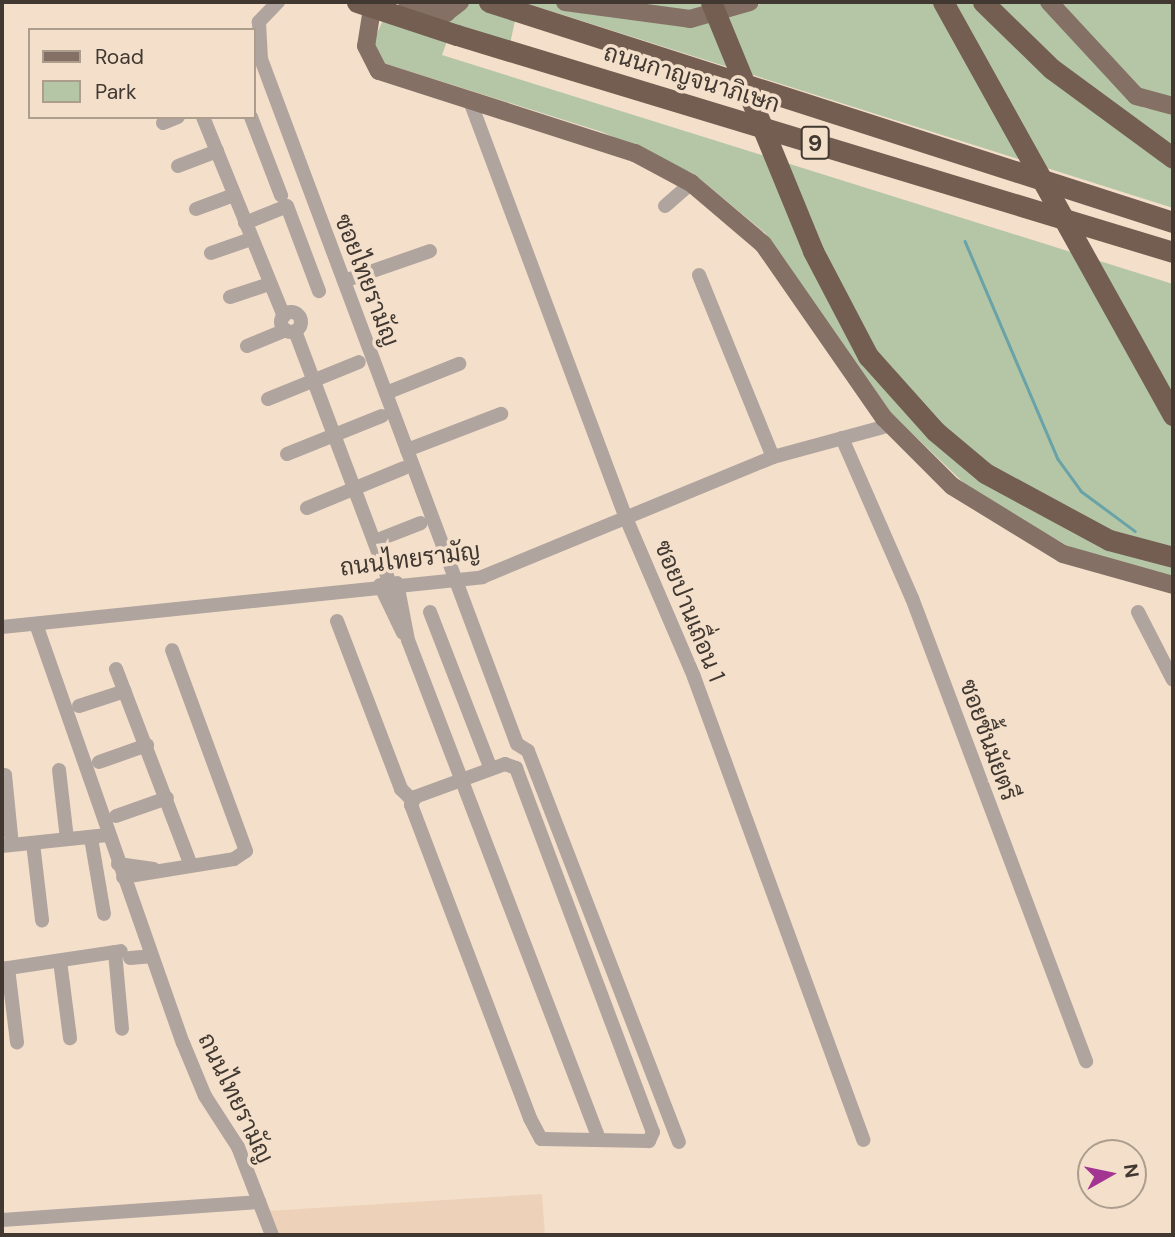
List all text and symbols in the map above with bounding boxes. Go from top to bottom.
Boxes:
legend [28,28,256,119]
street label: ถนนกาญจนาภิเษก [601,38,783,118]
text: Road [95,43,144,71]
text: Park [95,78,136,106]
road number: 9 [799,124,831,162]
street label: ซอยไทยรามัญ [329,210,405,350]
street label: ถนนไทยรามัญ [338,536,482,582]
street label: ซอยปานเถื่อน 1 [649,536,731,686]
street label: ซอยชื้นมัยตรี [954,675,1024,805]
street label: ถนนไทยรามัญ [192,1028,280,1168]
north arrow [1077,1139,1147,1209]
text: N [1118,1162,1145,1180]

